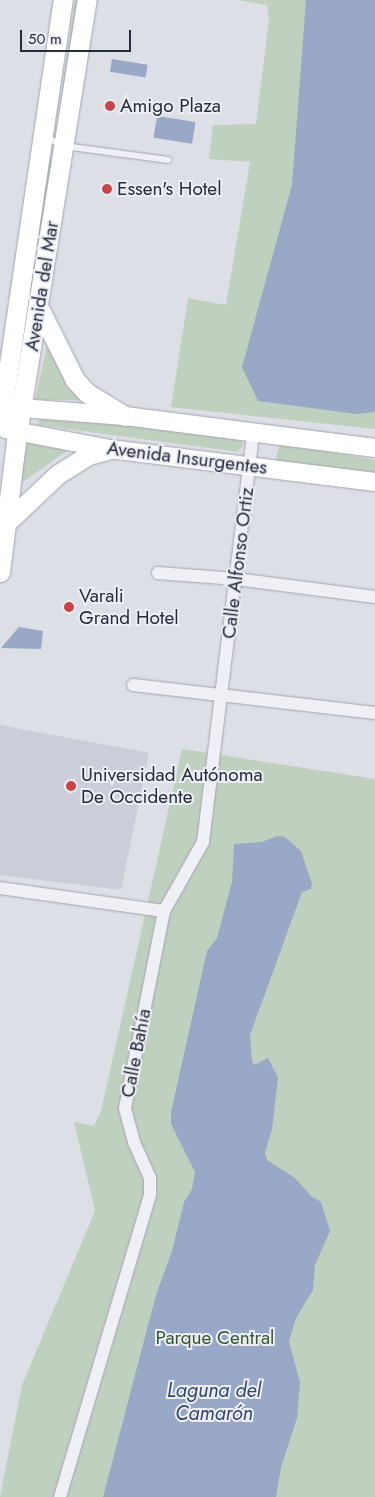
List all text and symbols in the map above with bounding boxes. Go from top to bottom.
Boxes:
scale bar [22,20,134,52]
text: 50 m [28,28,62,50]
place label: Amigo Plaza [120,95,221,117]
marker: Amigo Plaza [104,100,116,112]
place label: Essen's Hotel [117,178,221,200]
marker: Essen's Hotel [101,183,113,195]
street label: Avenida del Mar [20,219,64,353]
street label: Avenida Insurgentes [106,437,268,479]
street label: Calle Alfonso Ortiz [217,486,259,640]
place label: Varali Grand Hotel [79,585,179,629]
marker: Varali Grand Hotel [63,601,75,613]
place label: Universidad Autónoma De Occidente [81,764,263,808]
marker: Universidad Autónoma De Occidente [65,780,77,792]
street label: Calle Bahía [116,1007,156,1099]
park label: Parque Central [156,1327,274,1349]
water label: Laguna del Camarón [167,1378,261,1425]

